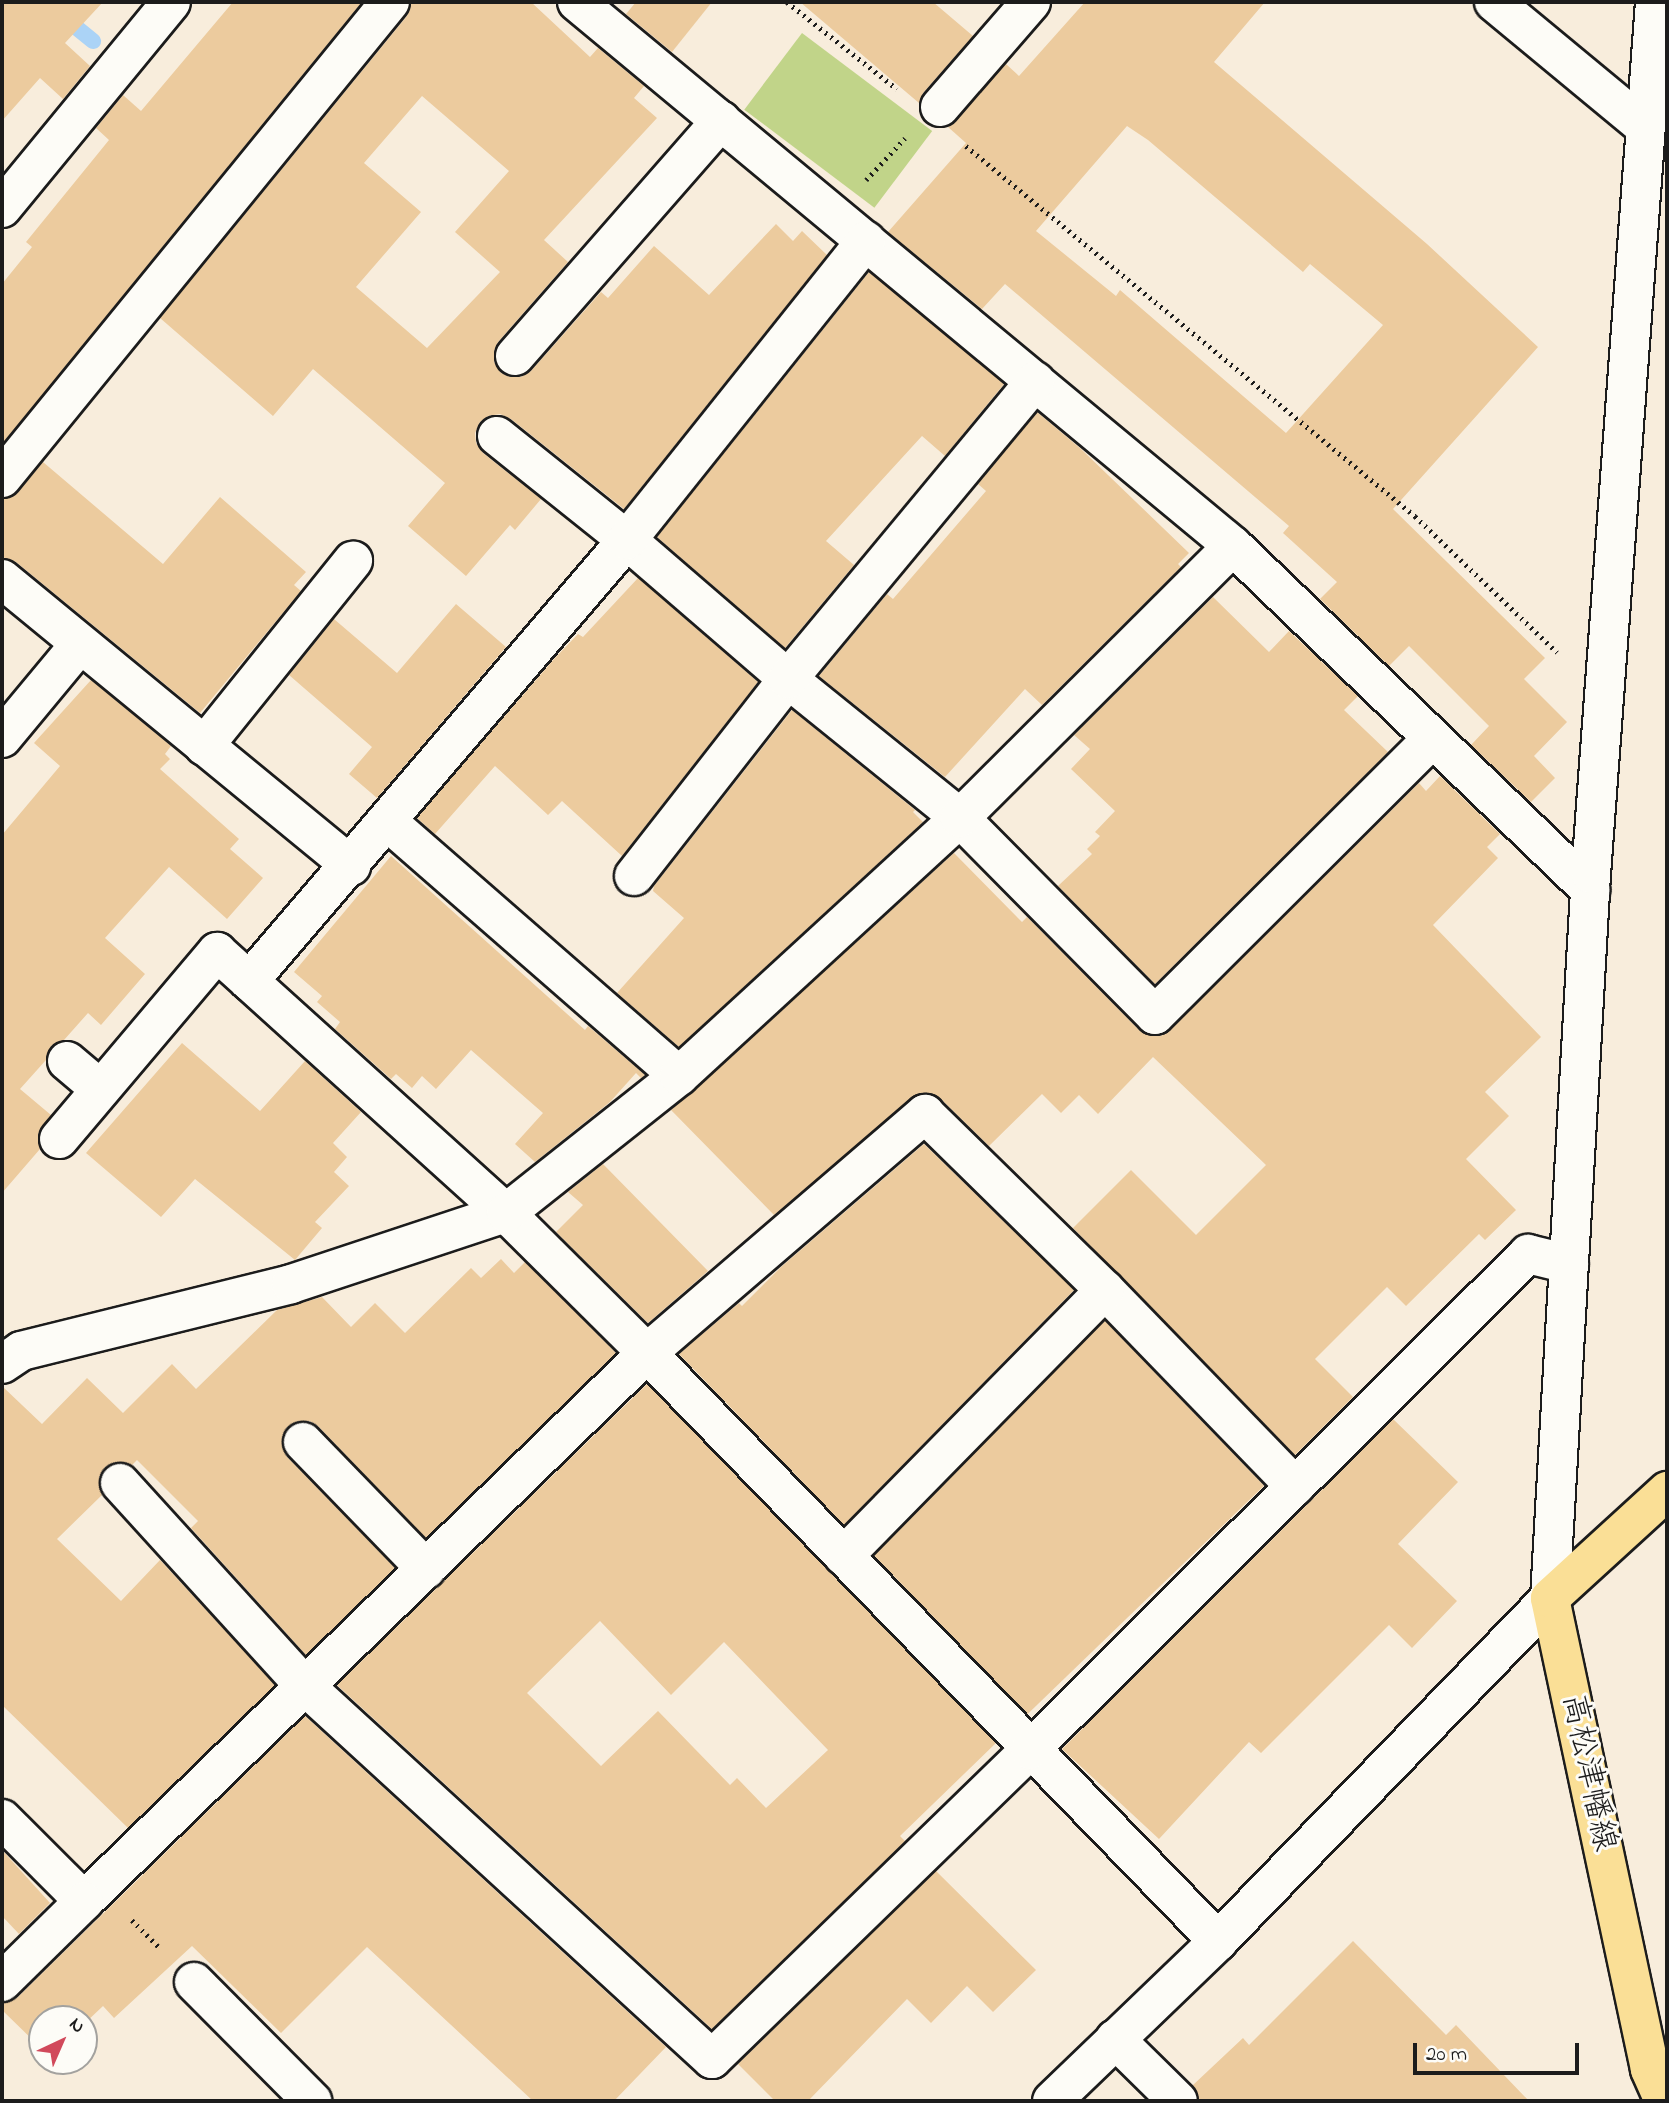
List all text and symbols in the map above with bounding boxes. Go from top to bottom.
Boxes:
street label: 高松津幡線 [1552,1691,1622,1855]
north arrow [28,2005,98,2075]
text: N [63,2012,91,2040]
scale bar [1417,2030,1583,2074]
text: 20 m [1426,2040,1467,2070]

